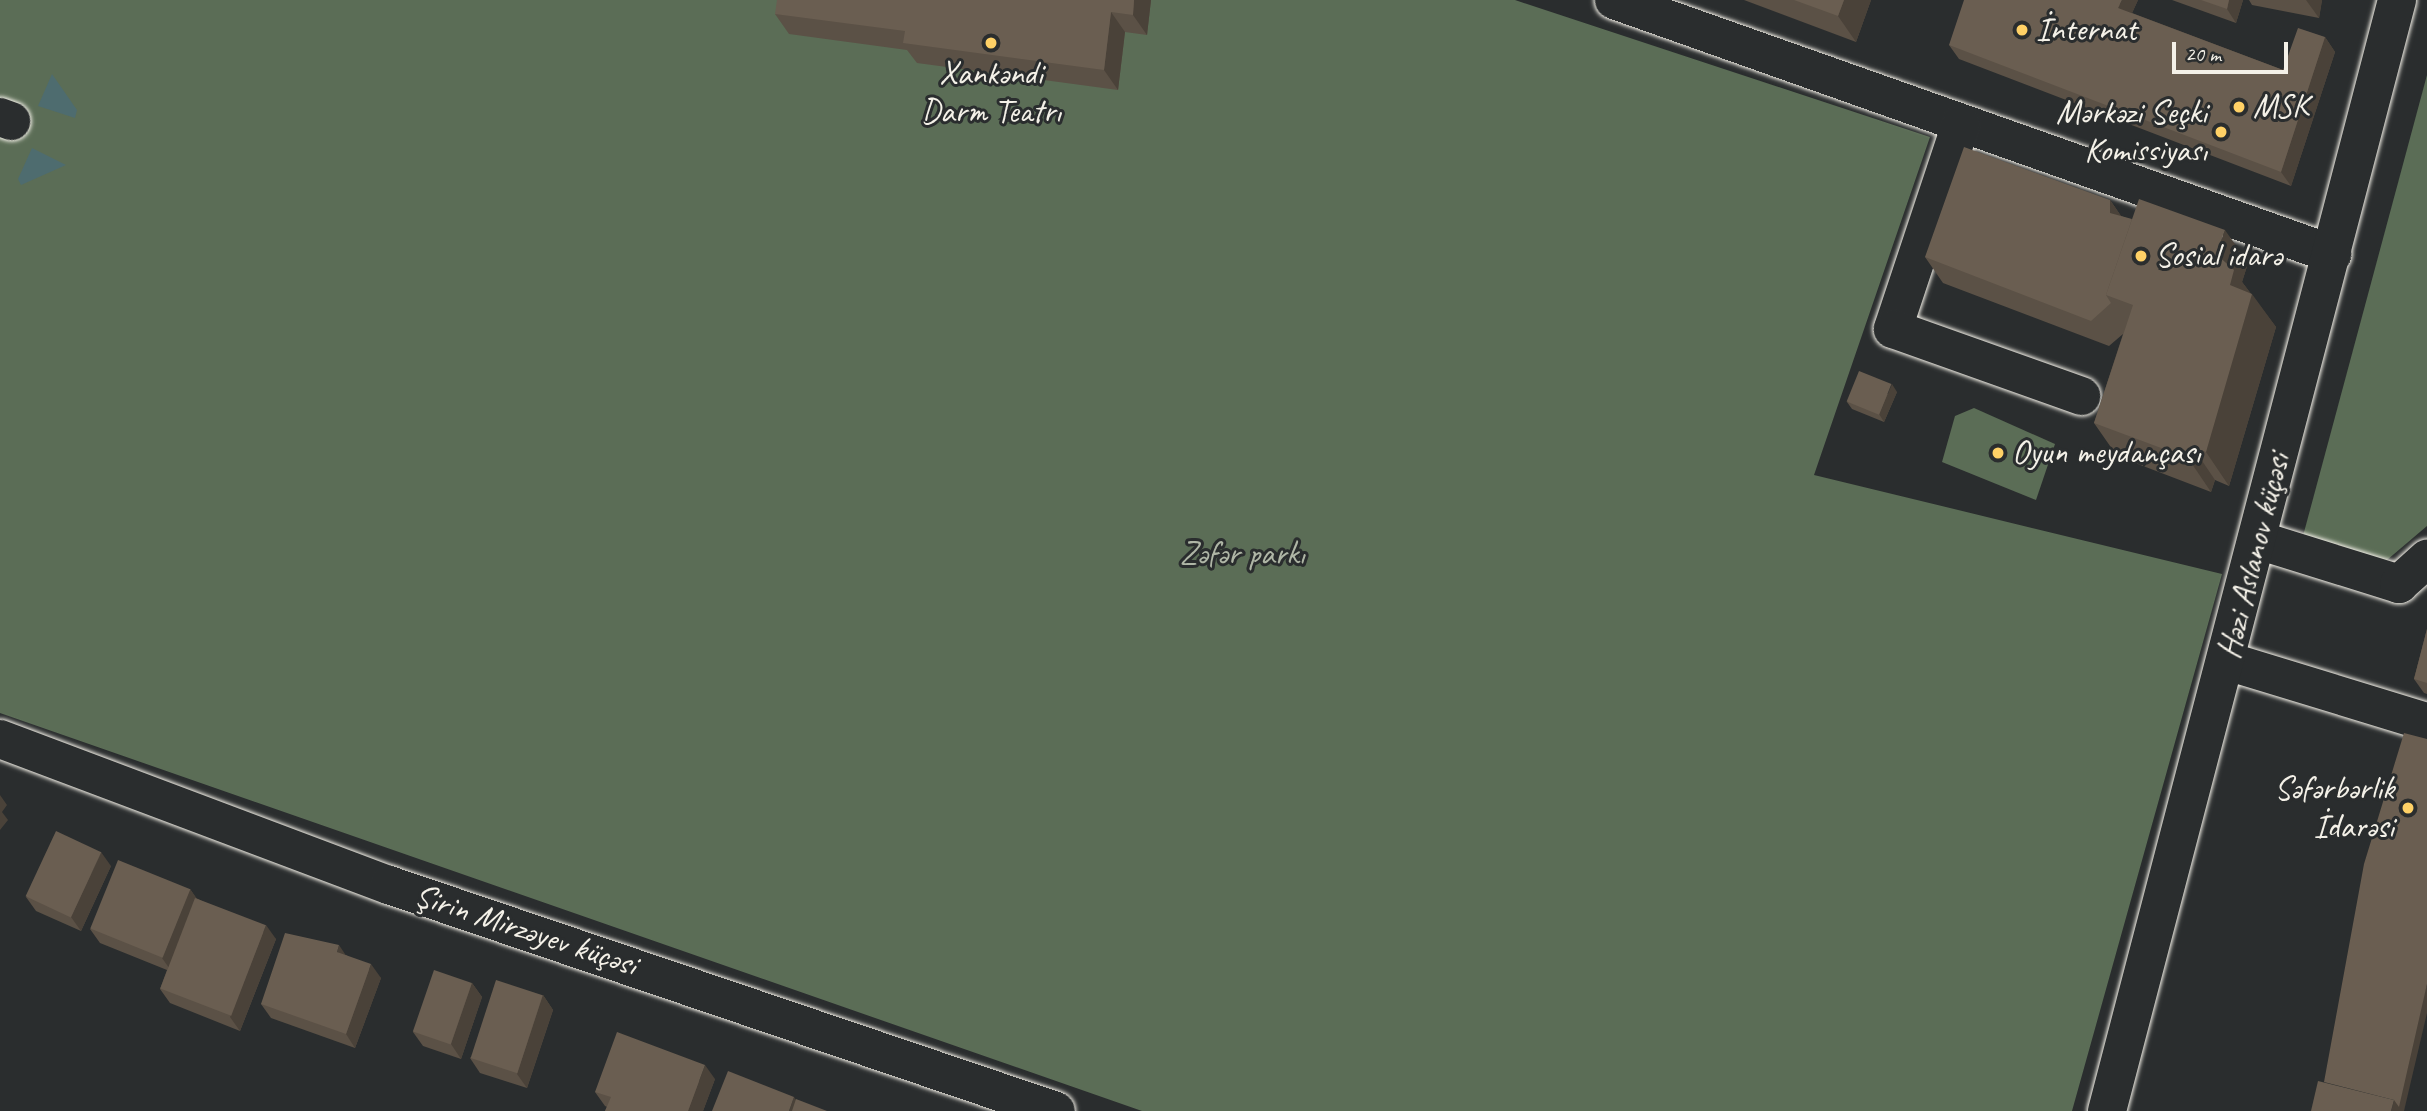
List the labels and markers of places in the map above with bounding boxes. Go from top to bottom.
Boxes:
place label: İnternat [2036,10,2137,50]
marker: İnternat [2014,22,2030,38]
marker: Xankəndi Darm Teatrı [983,35,999,51]
place label: Xankəndi Darm Teatrı [922,54,1060,132]
place label: MSK [2253,87,2308,127]
place label: Mərkəzi Seçki Komissiyası [2057,93,2207,171]
marker: MSK [2231,99,2247,115]
marker: Mərkəzi Seçki Komissiyası [2213,124,2229,140]
place label: Sosial idarə [2155,236,2282,276]
marker: Sosial idarə [2133,248,2149,264]
place label: Oyun meydançası [2012,433,2200,473]
marker: Oyun meydançası [1990,445,2006,461]
place label: Səfərbərlik İdarəsi [2274,769,2394,847]
marker: Səfərbərlik İdarəsi [2400,800,2416,816]

